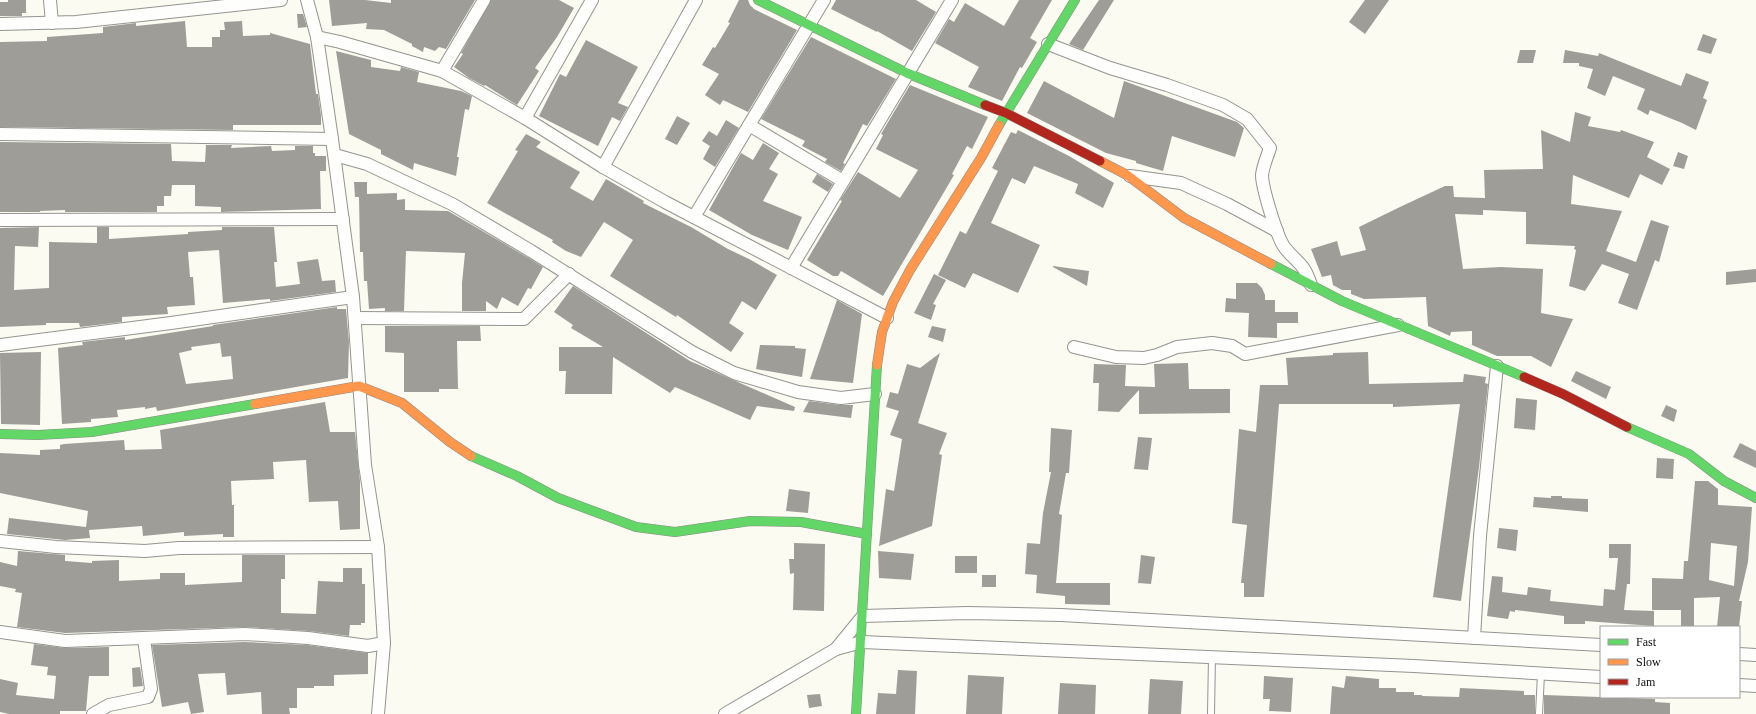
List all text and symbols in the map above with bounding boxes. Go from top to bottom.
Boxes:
legend [1600,626,1740,698]
text: Fast [1636,635,1657,649]
text: Slow [1636,655,1661,669]
text: Jam [1636,675,1656,689]

